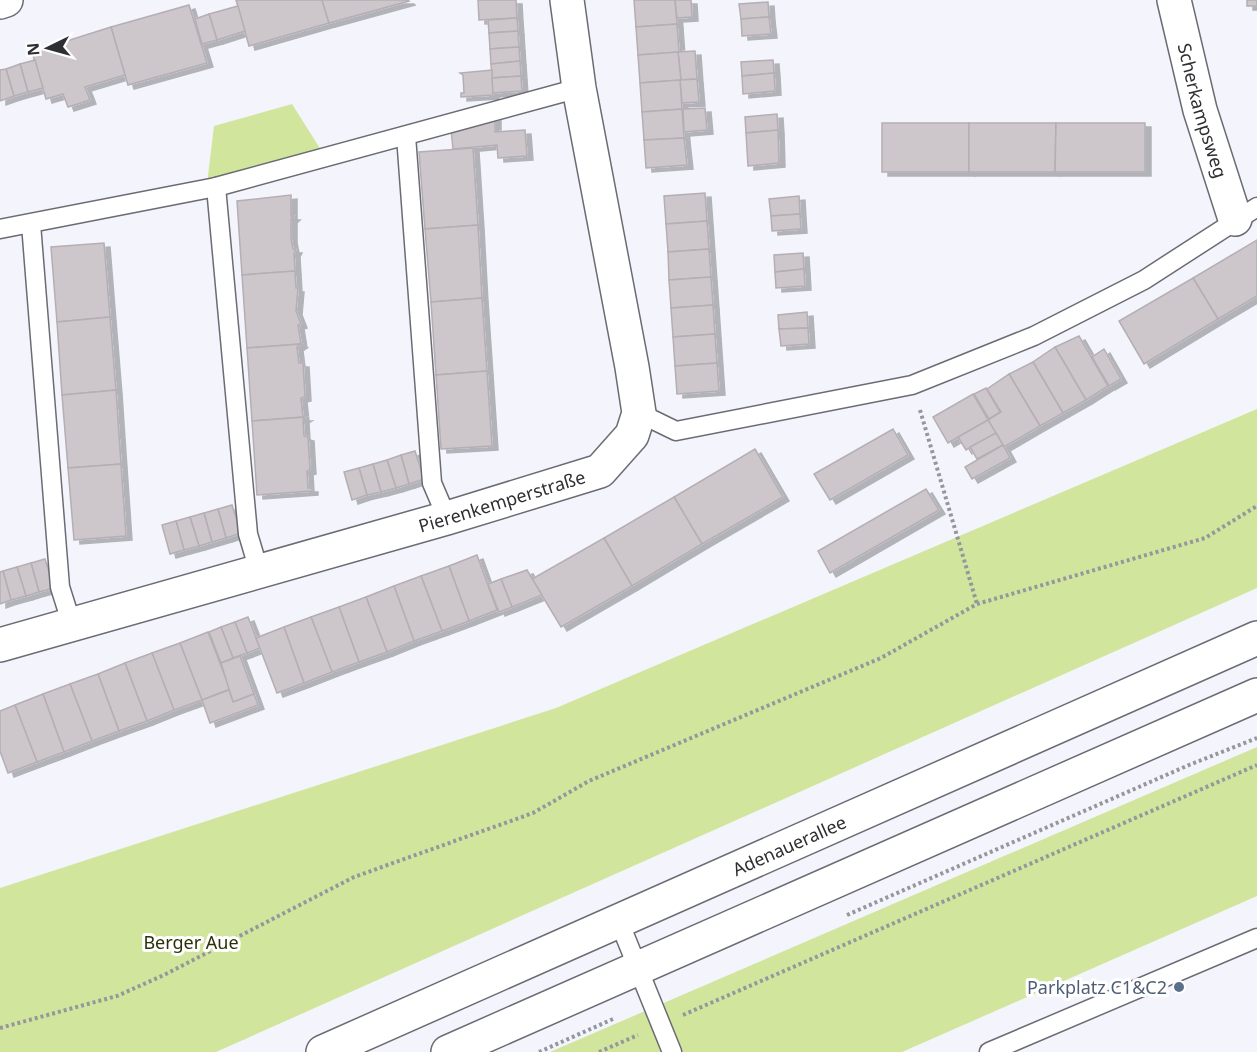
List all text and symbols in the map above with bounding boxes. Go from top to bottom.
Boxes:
north arrow [18,18,78,78]
street label: Scherkampsweg [1173,41,1233,181]
text: N [22,42,45,57]
street label: Pierenkemperstraße [416,464,588,538]
street label: Adenauerallee [729,810,850,881]
park label: Berger Aue [143,930,239,954]
place label: Parkplatz C1&C2 [1027,975,1167,999]
marker: Parkplatz C1&C2 [1172,980,1186,994]

